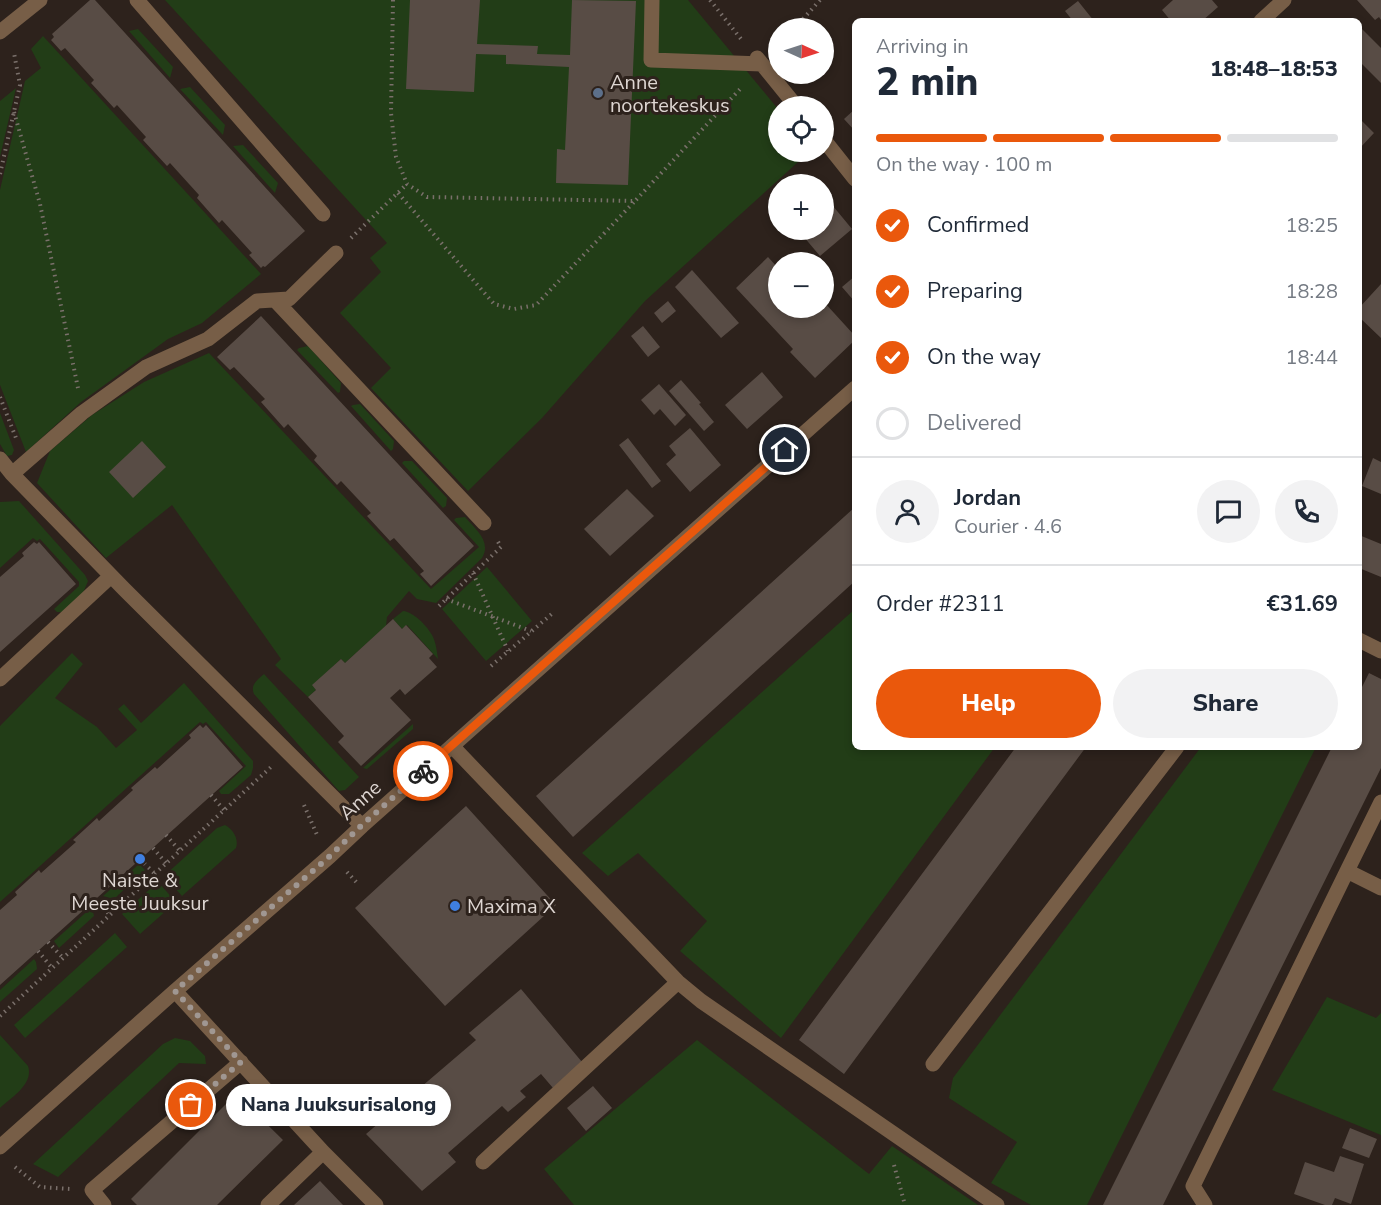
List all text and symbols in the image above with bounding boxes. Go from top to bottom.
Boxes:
north arrow [768,18,834,84]
map controls [768,18,834,318]
text: Arriving in [876,33,969,60]
text: 18:48–18:53 [1210,54,1338,84]
text: 2 min [876,56,979,109]
place label: Anne noortekeskus [610,69,730,119]
marker: Anne noortekeskus [591,86,605,100]
button: locate [768,96,834,162]
text: On the way · 100 m [876,151,1052,178]
button: + [768,174,834,240]
icon: check [876,209,909,242]
text: Confirmed [927,210,1029,240]
text: 18:25 [1285,212,1338,239]
button: − [768,252,834,318]
icon: check [876,275,909,308]
text: Preparing [927,276,1023,306]
text: 18:28 [1285,278,1338,305]
icon: check [876,341,909,374]
text: On the way [927,342,1041,372]
text: 18:44 [1285,344,1338,371]
text: Delivered [927,408,1022,438]
pin [759,424,810,475]
icon: home [768,433,801,466]
button: person [876,480,939,543]
button: chat [1197,480,1260,543]
button: phone [1275,480,1338,543]
text: Jordan [954,483,1021,513]
text: Courier · 4.6 [954,513,1062,540]
text: Order #2311 [876,589,1005,619]
text: €31.69 [1267,589,1338,619]
button: Help [876,669,1101,738]
button: Share [1113,669,1338,738]
courier [393,741,453,801]
icon: bike [407,755,440,788]
street label: Anne [333,774,387,826]
marker: Naiste & Meeste Juuksur [133,852,147,866]
place label: Naiste & Meeste Juuksur [71,867,209,917]
place label: Maxima X [467,893,556,920]
marker: Maxima X [448,899,462,913]
pin [165,1079,216,1130]
callout: Nana Juuksurisalong [227,1084,452,1126]
icon: bag [174,1088,207,1121]
text: Nana Juuksurisalong [241,1091,436,1118]

